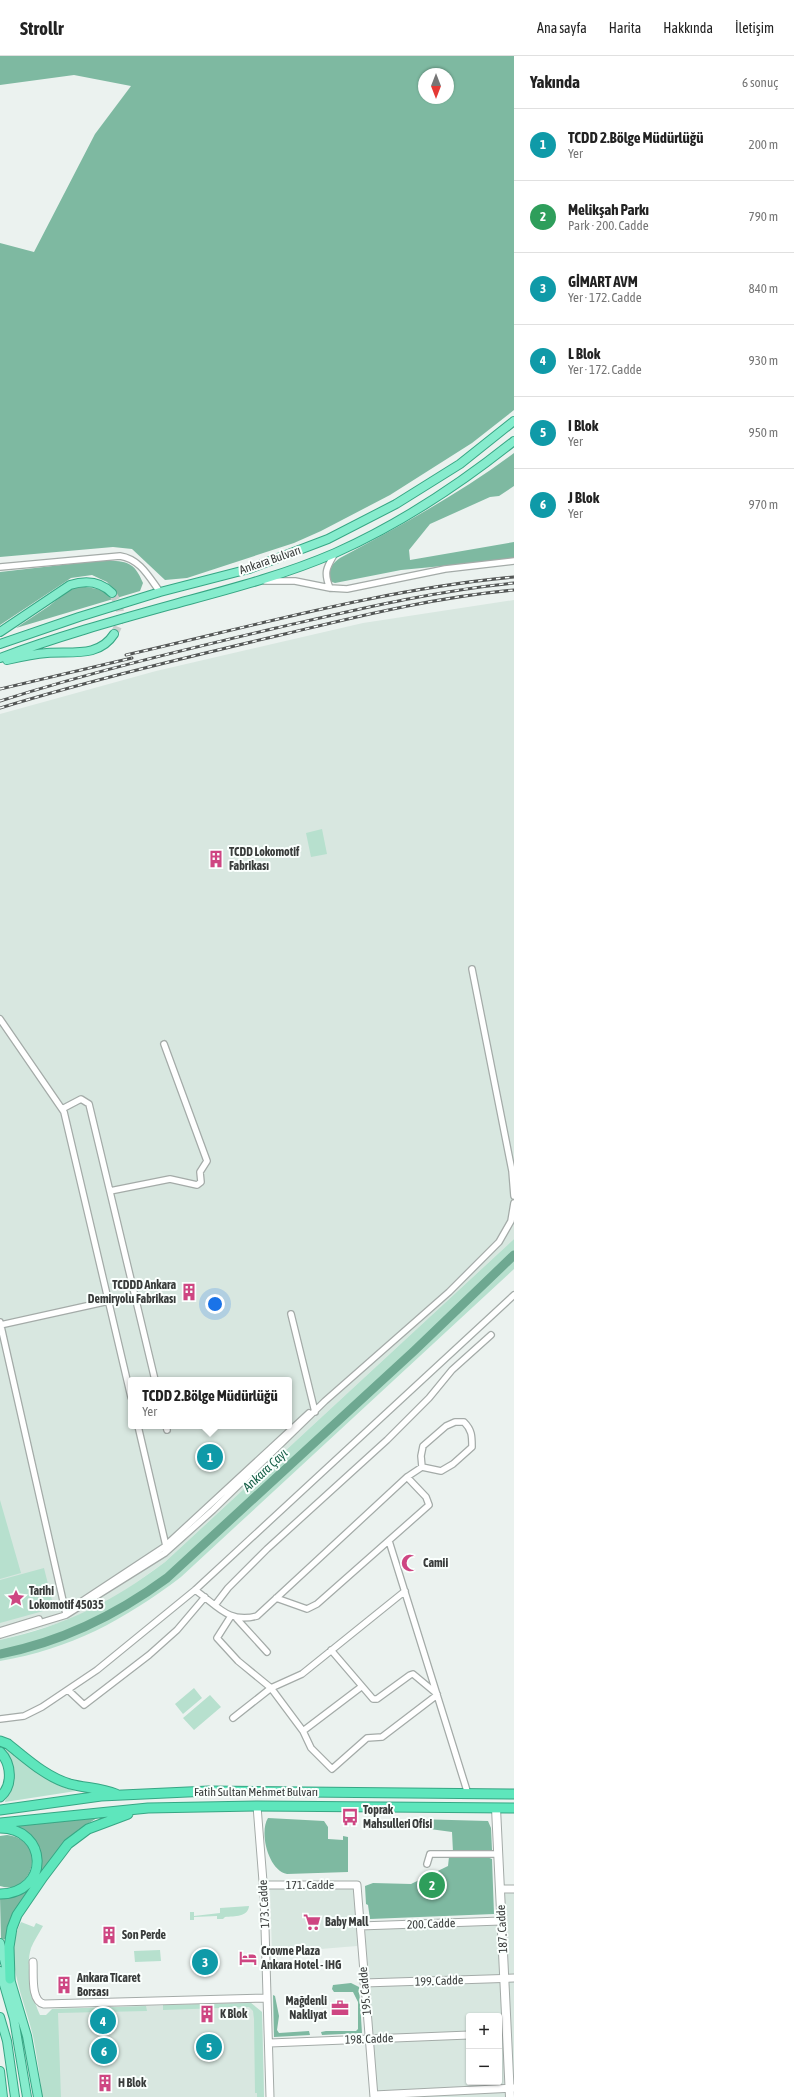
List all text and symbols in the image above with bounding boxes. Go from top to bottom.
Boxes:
text: Strollr [20,17,64,39]
text: Ana sayfa [537,20,587,36]
text: Harita [609,20,641,36]
text: Hakkında [663,20,713,36]
text: İletişim [735,20,774,36]
north arrow [418,68,454,104]
text: Yakında [530,72,580,92]
text: 6 sonuç [742,75,778,90]
text: TCDD 2.Bölge Müdürlüğü [568,129,704,146]
text: 1 [540,137,546,152]
text: 200 m [749,137,778,152]
text: Yer [568,146,583,161]
text: Melikşah Parkı [568,201,649,218]
text: 2 [540,209,546,224]
text: 790 m [749,209,778,224]
text: Park · 200. Cadde [568,218,649,233]
text: GİMART AVM [568,273,638,290]
text: 3 [540,281,546,296]
text: 840 m [749,281,778,296]
text: Yer · 172. Cadde [568,290,642,305]
text: L Blok [568,345,600,362]
text: 4 [540,353,546,368]
text: 930 m [749,353,778,368]
text: Yer · 172. Cadde [568,362,642,377]
text: I Blok [568,417,598,434]
text: 5 [540,425,546,440]
text: 950 m [749,425,778,440]
text: Yer [568,434,583,449]
text: J Blok [568,489,599,506]
text: 6 [540,497,546,512]
text: 970 m [749,497,778,512]
text: Yer [568,506,583,521]
street label: Ankara Bulvarı [237,543,303,577]
place label: TCDD Lokomotif Fabrikası [229,845,300,873]
building icon: TCDD Lokomotif Fabrikası [206,849,226,869]
place label: TCDDD Ankara Demiryolu Fabrikası [88,1278,176,1306]
building icon: TCDDD Ankara Demiryolu Fabrikası [179,1282,199,1302]
your location [205,1294,225,1314]
popup [128,1377,292,1429]
text: TCDD 2.Bölge Müdürlüğü [142,1387,278,1404]
text: Yer [142,1404,157,1419]
pin: 1 [197,1442,223,1472]
water label: Ankara Çayı [239,1446,290,1495]
mosque icon: Camii [400,1553,420,1573]
place label: Camii [423,1556,448,1570]
place label: Tarihi Lokomotif 45035 [29,1584,104,1612]
place icon: Tarihi Lokomotif 45035 [6,1588,26,1608]
street label: Fatih Sultan Mehmet Bulvarı [194,1785,318,1799]
place label: Toprak Mahsulleri Ofisi [363,1803,432,1831]
bus stop icon: Toprak Mahsulleri Ofisi [340,1807,360,1827]
pin: 2 [419,1870,445,1900]
street label: 171. Cadde [286,1878,334,1892]
street label: 173. Cadde [256,1879,272,1929]
street label: 187. Cadde [494,1904,510,1954]
supermarket icon: Baby Mall [302,1912,322,1932]
place label: Baby Mall [325,1915,369,1929]
street label: 200. Cadde [407,1916,455,1932]
building icon: Son Perde [99,1925,119,1945]
place label: Son Perde [122,1928,167,1942]
place label: Crowne Plaza Ankara Hotel - IHG [260,1944,342,1972]
pin: 3 [192,1947,218,1977]
hotel icon: Crowne Plaza Ankara Hotel - IHG [238,1948,258,1968]
street label: 195. Cadde [356,1966,374,2016]
place label: Ankara Ticaret Borsası [76,1971,141,1999]
street label: 199. Cadde [415,1973,463,1989]
building icon: Ankara Ticaret Borsası [54,1975,74,1995]
place label: Mağdenli Nakliyat [286,1994,328,2022]
office icon: Mağdenli Nakliyat [330,1998,350,2018]
building icon: K Blok [197,2004,217,2024]
pin: 4 [90,2006,116,2036]
place label: K Blok [220,2007,248,2021]
map controls [466,2013,502,2085]
button: + [466,2013,502,2049]
street label: 198. Cadde [345,2031,393,2047]
pin: 5 [196,2032,222,2062]
pin: 6 [91,2036,117,2066]
button: − [466,2049,502,2085]
building icon: H Blok [95,2073,115,2093]
place label: H Blok [118,2076,147,2090]

